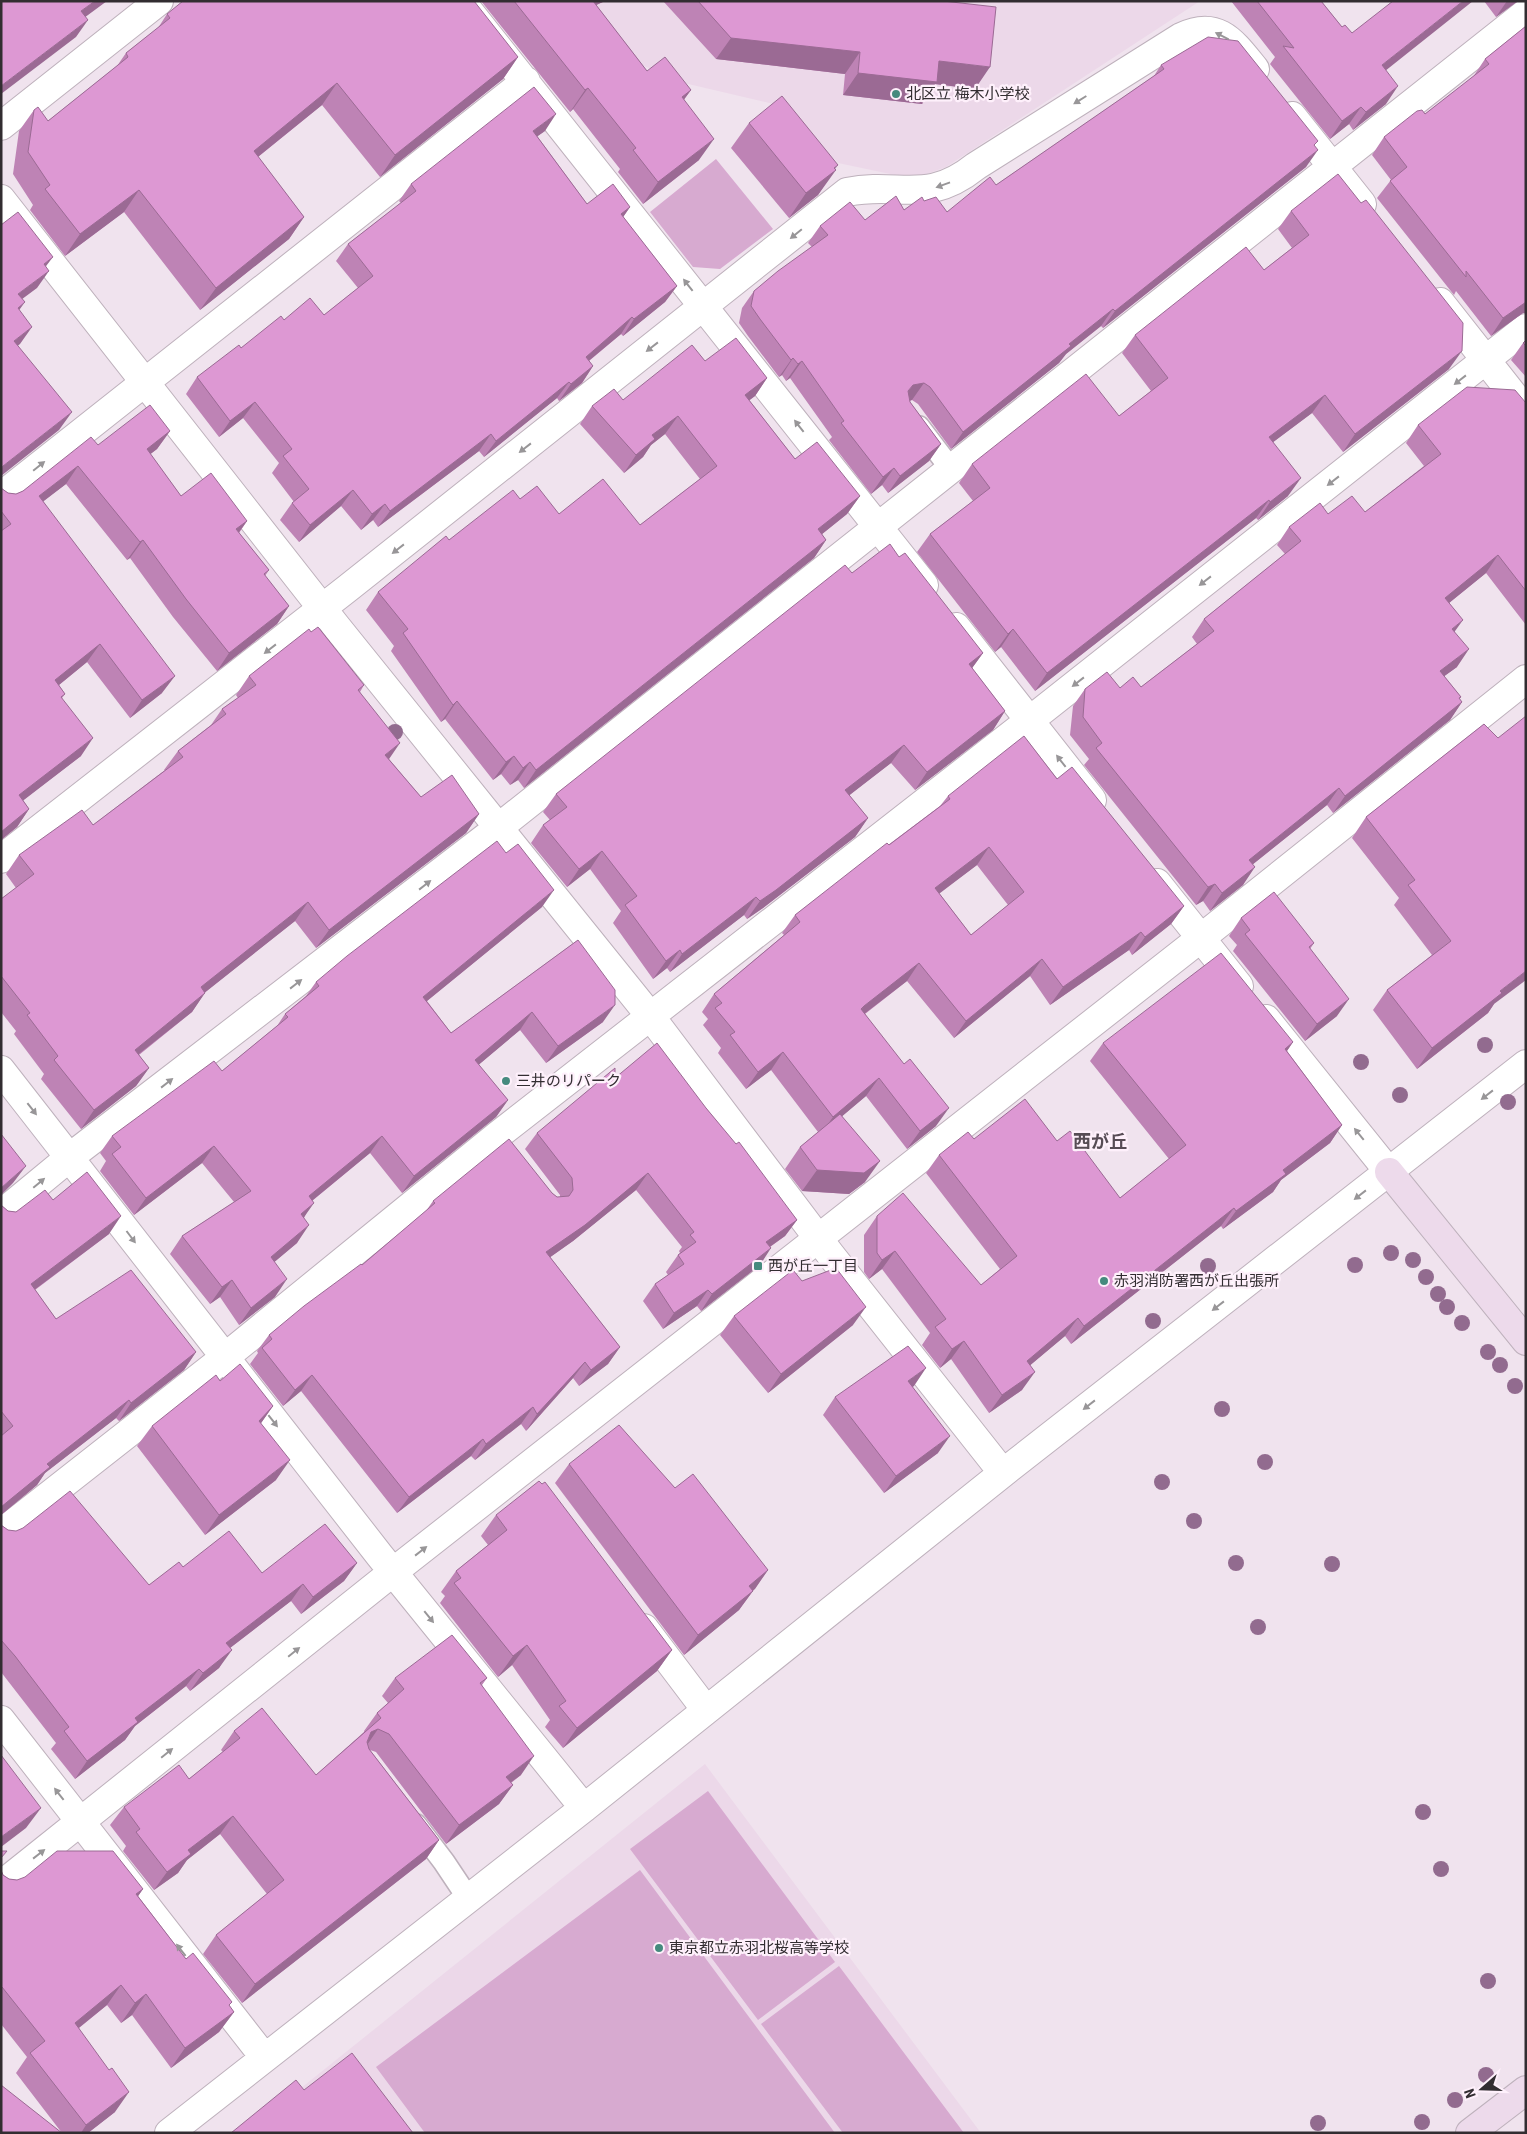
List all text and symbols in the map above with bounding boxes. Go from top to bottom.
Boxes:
one-way arrow [1215,32,1229,40]
place label: 北区立 梅木小学校 [906,85,1029,103]
marker: 北区立 梅木小学校 [890,88,902,100]
one-way arrow [1074,95,1087,105]
one-way arrow [935,182,950,189]
one-way arrow [790,228,803,239]
one-way arrow [682,279,693,292]
one-way arrow [646,341,659,352]
one-way arrow [1454,374,1467,385]
one-way arrow [794,420,805,433]
one-way arrow [519,442,532,453]
one-way arrow [33,461,46,471]
one-way arrow [1326,475,1339,486]
one-way arrow [392,543,405,554]
one-way arrow [1199,576,1212,587]
one-way arrow [264,644,277,655]
one-way arrow [1071,677,1084,688]
one-way arrow [1055,755,1066,768]
one-way arrow [418,879,431,890]
one-way arrow [289,978,302,989]
place label: 三井のリパーク [516,1072,621,1090]
marker: 三井のリパーク [500,1075,512,1087]
one-way arrow [160,1077,173,1088]
one-way arrow [1481,1089,1494,1100]
one-way arrow [26,1102,37,1115]
one-way arrow [1353,1128,1364,1141]
district label: 西が丘 [1073,1131,1127,1152]
one-way arrow [32,1177,45,1188]
one-way arrow [1353,1190,1367,1200]
one-way arrow [126,1230,136,1244]
place label: 西が丘一丁目 [768,1257,858,1275]
marker: 西が丘一丁目 [752,1260,764,1272]
place label: 赤羽消防署西が丘出張所 [1114,1272,1279,1290]
marker: 赤羽消防署西が丘出張所 [1098,1275,1110,1287]
one-way arrow [1212,1300,1225,1311]
one-way arrow [1083,1400,1096,1411]
one-way arrow [268,1414,279,1427]
one-way arrow [414,1545,427,1556]
one-way arrow [423,1610,434,1623]
one-way arrow [287,1646,300,1657]
one-way arrow [160,1748,173,1759]
one-way arrow [54,1787,64,1801]
one-way arrow [33,1849,46,1860]
place label: 東京都立赤羽北桜高等学校 [669,1939,849,1957]
marker: 東京都立赤羽北桜高等学校 [653,1942,665,1954]
one-way arrow [175,1943,186,1956]
north arrow [1457,2064,1507,2114]
text: N [1461,2087,1479,2100]

